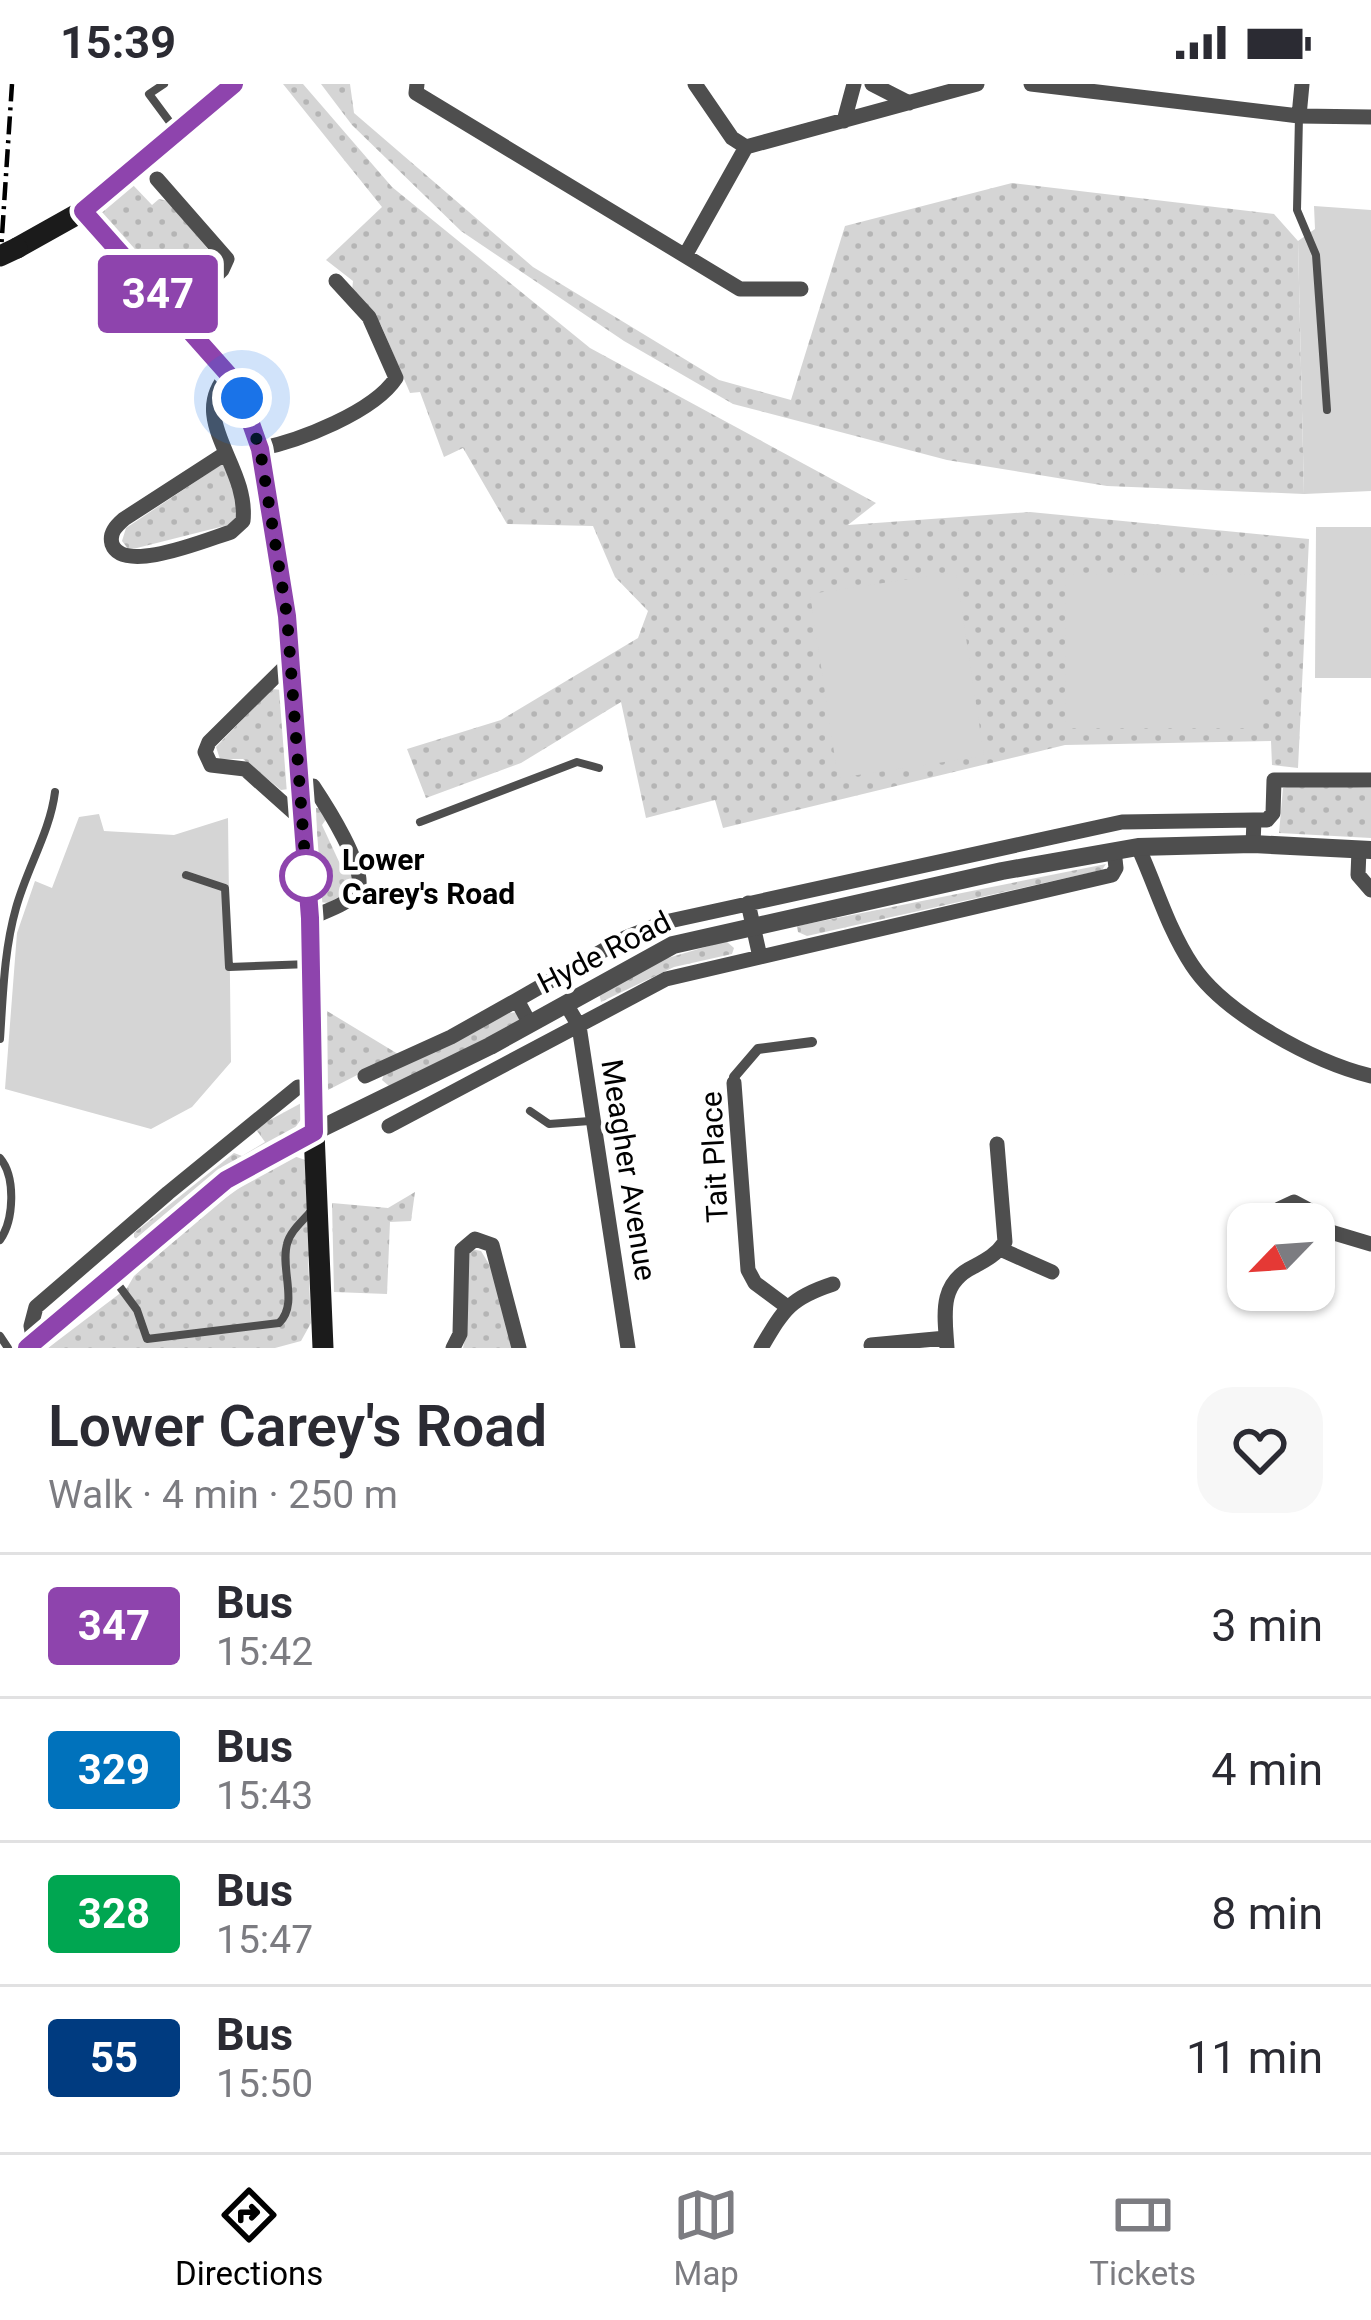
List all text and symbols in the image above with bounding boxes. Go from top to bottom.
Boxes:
text: 15:39 [60,16,176,69]
line badge: 347 [89,255,227,333]
text: 347 [122,269,194,318]
your location [212,368,272,428]
place label: Lower Carey's Road [342,842,515,911]
marker: Lower Carey's Road [281,851,331,901]
street label: Hyde Road [532,904,676,1000]
street label: Meagher Avenue [594,1057,664,1283]
street label: Tait Place [693,1091,735,1223]
north arrow [1227,1203,1335,1311]
map controls [1227,1203,1335,1311]
button: heart [1197,1387,1323,1513]
text: Lower Carey's Road [48,1393,547,1460]
text: Walk · 4 min · 250 m [48,1472,398,1518]
text: Bus [216,1576,293,1629]
text: 3 min [1211,1599,1323,1652]
text: 347 [78,1601,150,1650]
text: 15:42 [216,1629,313,1675]
text: Bus [216,1720,293,1773]
text: 4 min [1211,1743,1323,1796]
text: 329 [78,1745,150,1794]
text: 15:43 [216,1773,313,1819]
text: Bus [216,1864,293,1917]
text: 8 min [1211,1887,1323,1940]
text: 328 [78,1889,150,1938]
text: 15:47 [216,1917,313,1963]
text: Bus [216,2008,293,2061]
text: 11 min [1186,2031,1323,2084]
text: 55 [90,2033,138,2082]
text: 15:50 [216,2061,313,2107]
tab: Directions [175,2182,323,2293]
tab: Map [673,2182,739,2293]
tab: Tickets [1089,2182,1196,2293]

